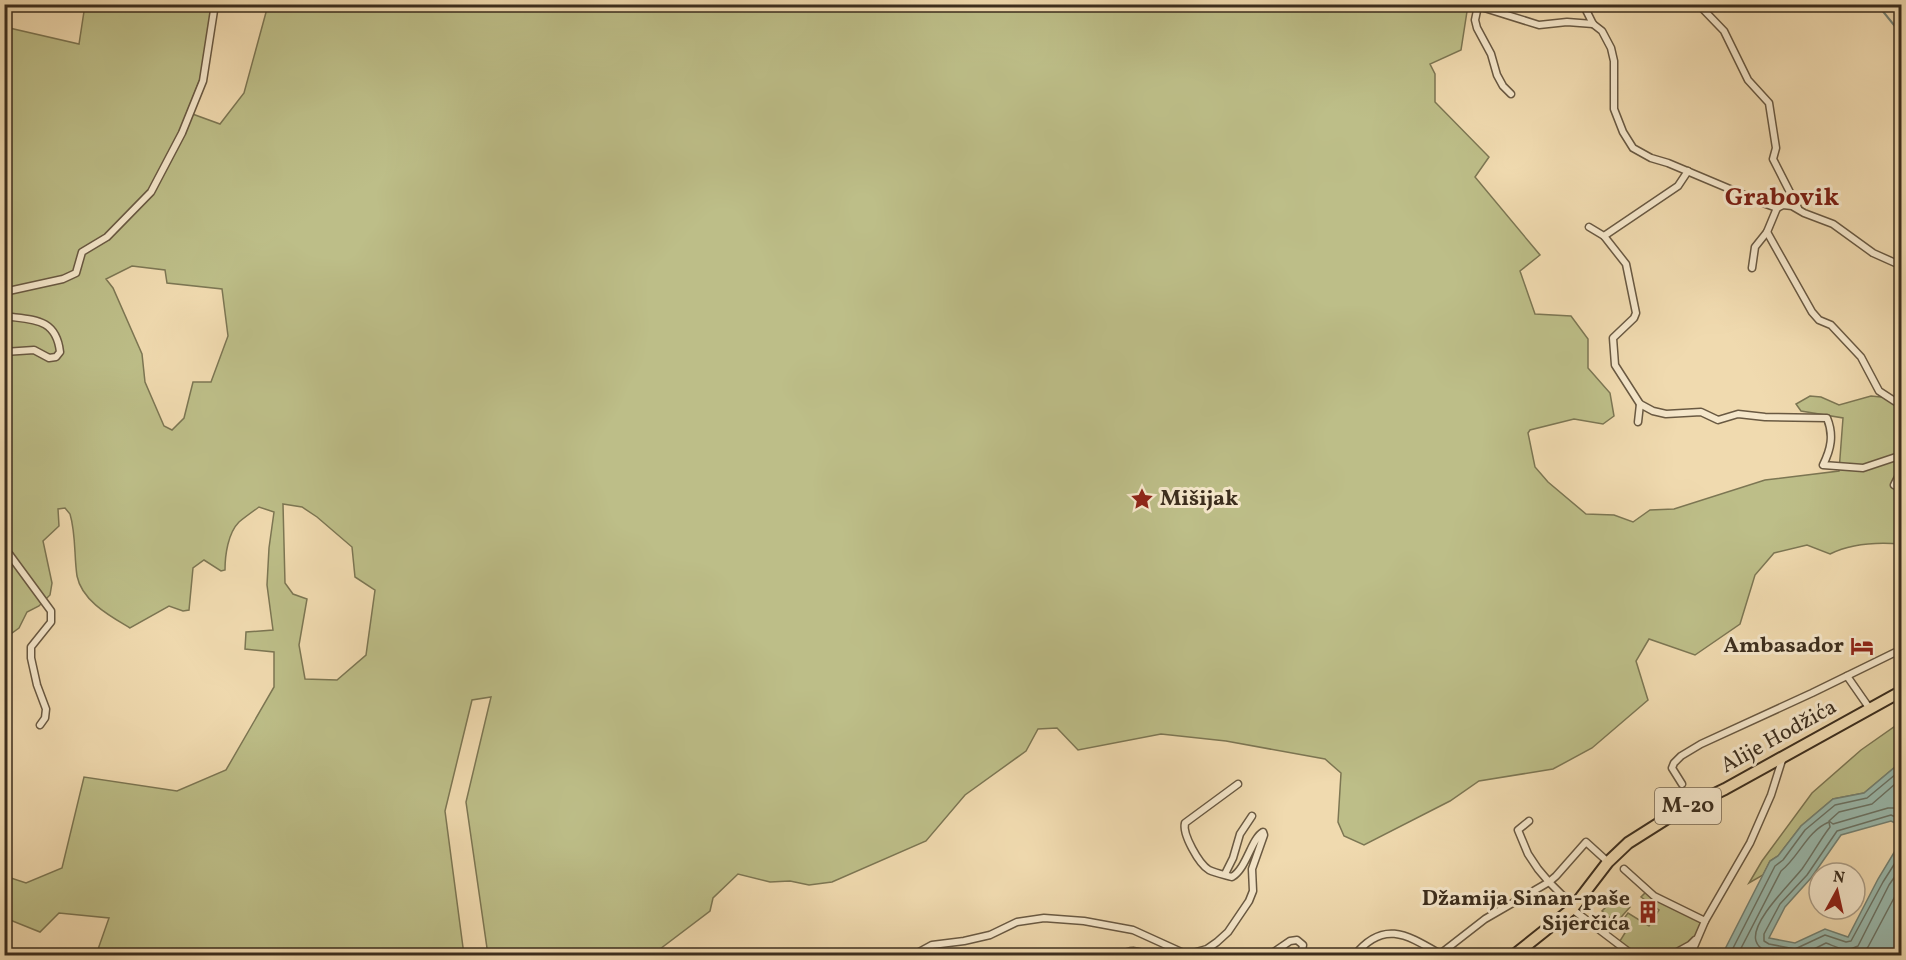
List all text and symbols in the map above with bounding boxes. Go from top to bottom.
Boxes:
district label: Grabovik [1725,180,1840,216]
place label: Mišijak [1160,484,1238,515]
place icon: Mišijak [1129,486,1155,512]
place label: Ambasador [1723,631,1845,662]
hotel icon: Ambasador [1849,633,1875,659]
street label: Alije Hodžića [1715,692,1843,782]
road number: M-20 [1655,788,1721,824]
north arrow [1807,861,1867,921]
text: N [1832,866,1846,890]
place label: Džamija Sinan-paše Sijerčića [1422,884,1630,940]
building icon: Džamija Sinan-paše Sijerčića [1635,899,1661,925]

